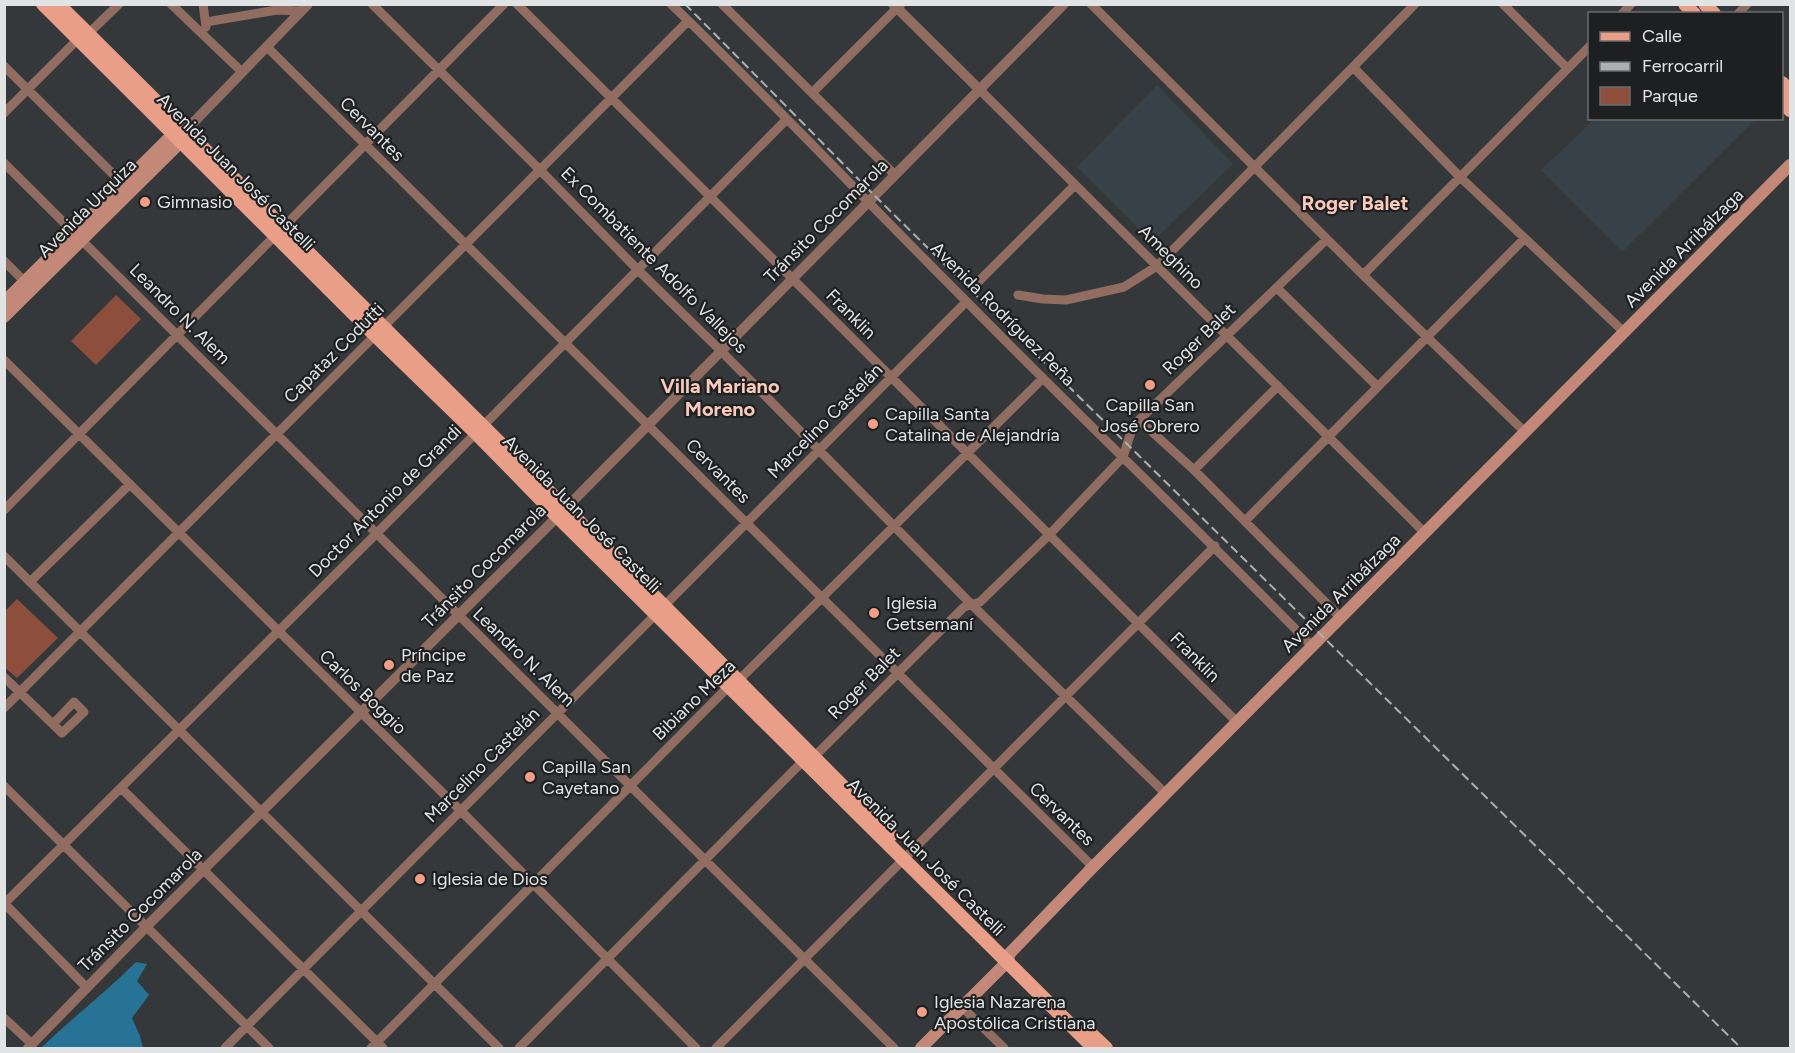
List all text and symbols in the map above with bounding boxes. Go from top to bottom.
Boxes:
legend [1588,12,1783,120]
text: Calle [1642,25,1682,47]
text: Ferrocarril [1642,55,1723,77]
text: Parque [1642,85,1698,107]
street label: Avenida Juan José Castelli [153,89,319,255]
street label: Cervantes [335,92,409,166]
street label: Avenida Urquiza [33,154,141,262]
street label: Tránsito Cocomarola [759,154,893,288]
street label: Ex Combatiente Adolfo Vallejos [556,162,752,358]
street label: Avenida Arribálzaga [1620,184,1748,312]
place label: Gimnasio [157,191,232,213]
district label: Roger Balet [1302,191,1408,215]
marker: Gimnasio [138,195,152,209]
street label: Ameghino [1134,220,1208,294]
street label: Avenida Rodríguez Peña [926,237,1080,391]
street label: Leandro N. Alem [125,259,235,369]
street label: Franklin [821,284,881,344]
street label: Capataz Codutti [279,298,389,408]
street label: Roger Balet [1158,299,1240,379]
street label: Marcelino Castelán [763,359,887,483]
district label: Villa Mariano Moreno [660,374,780,421]
marker: Capilla San José Obrero [1143,378,1157,392]
place label: Capilla San José Obrero [1100,394,1200,437]
place label: Capilla Santa Catalina de Alejandría [885,403,1060,446]
marker: Capilla Santa Catalina de Alejandría [866,417,880,431]
street label: Doctor Antonio de Grandi [304,420,466,582]
street label: Avenida Juan José Castelli [499,431,665,597]
street label: Cervantes [681,434,755,508]
street label: Tránsito Cocomarola [417,499,551,633]
street label: Avenida Arribálzaga [1277,529,1405,657]
place label: Iglesia Getsemaní [886,592,974,635]
street label: Leandro N. Alem [468,603,580,711]
marker: Iglesia Getsemaní [867,606,881,620]
street label: Franklin [1165,627,1225,687]
street label: Roger Balet [823,642,905,724]
place label: Príncipe de Paz [401,644,466,687]
street label: Carlos Boggio [315,645,411,739]
street label: Bibiano Meza [648,655,740,745]
marker: Príncipe de Paz [382,658,396,672]
street label: Marcelino Castelán [420,703,544,827]
place label: Capilla San Cayetano [542,756,631,799]
marker: Capilla San Cayetano [523,770,537,784]
street label: Avenida Juan José Castelli [843,774,1009,940]
street label: Cervantes [1025,778,1099,850]
street label: Tránsito Cocomarola [73,843,207,977]
place label: Iglesia de Dios [432,868,548,890]
marker: Iglesia de Dios [413,872,427,886]
place label: Iglesia Nazarena Apostólica Cristiana [934,991,1095,1034]
marker: Iglesia Nazarena Apostólica Cristiana [915,1005,929,1019]

